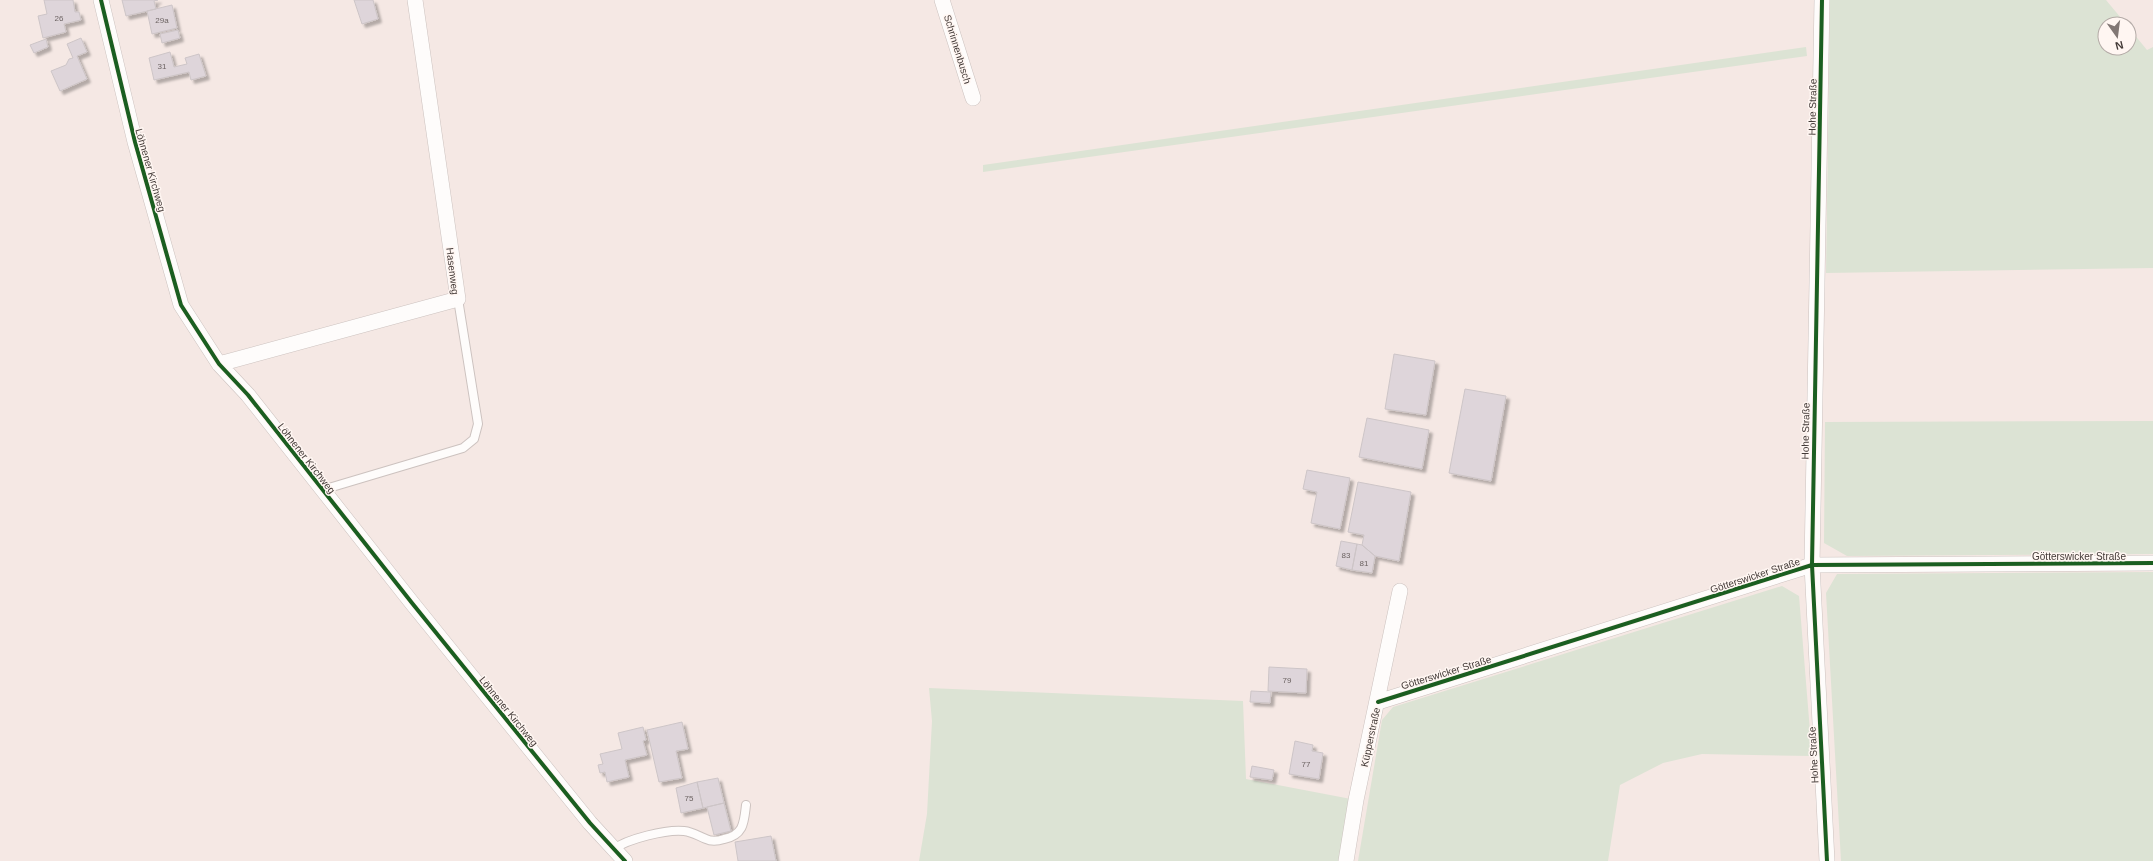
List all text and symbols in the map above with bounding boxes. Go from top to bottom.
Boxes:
street label: Schrinnenbusch [942,13,973,85]
house number: 26 [55,14,64,23]
house number: 29a [155,16,169,25]
north arrow [2097,16,2137,56]
text: N [2114,39,2125,52]
house number: 31 [158,62,167,71]
street label: Hohe Straße [1807,78,1819,135]
street label: Löhnener Kirchweg [133,127,168,213]
street label: Hasenweg [444,247,461,295]
street label: Hohe Straße [1800,402,1812,459]
street label: Löhnener Kirchweg [276,421,337,496]
house number: 83 [1342,551,1351,560]
street label: Götterswicker Straße [2032,551,2126,562]
street label: Götterswicker Straße [1709,556,1802,595]
house number: 81 [1360,559,1369,568]
street label: Götterswicker Straße [1400,653,1493,691]
street label: Löhnener Kirchweg [477,674,540,748]
house number: 79 [1283,676,1292,685]
street label: Küpperstraße [1359,706,1382,768]
street label: Hohe Straße [1807,726,1820,784]
house number: 77 [1302,760,1311,769]
house number: 75 [685,794,694,803]

